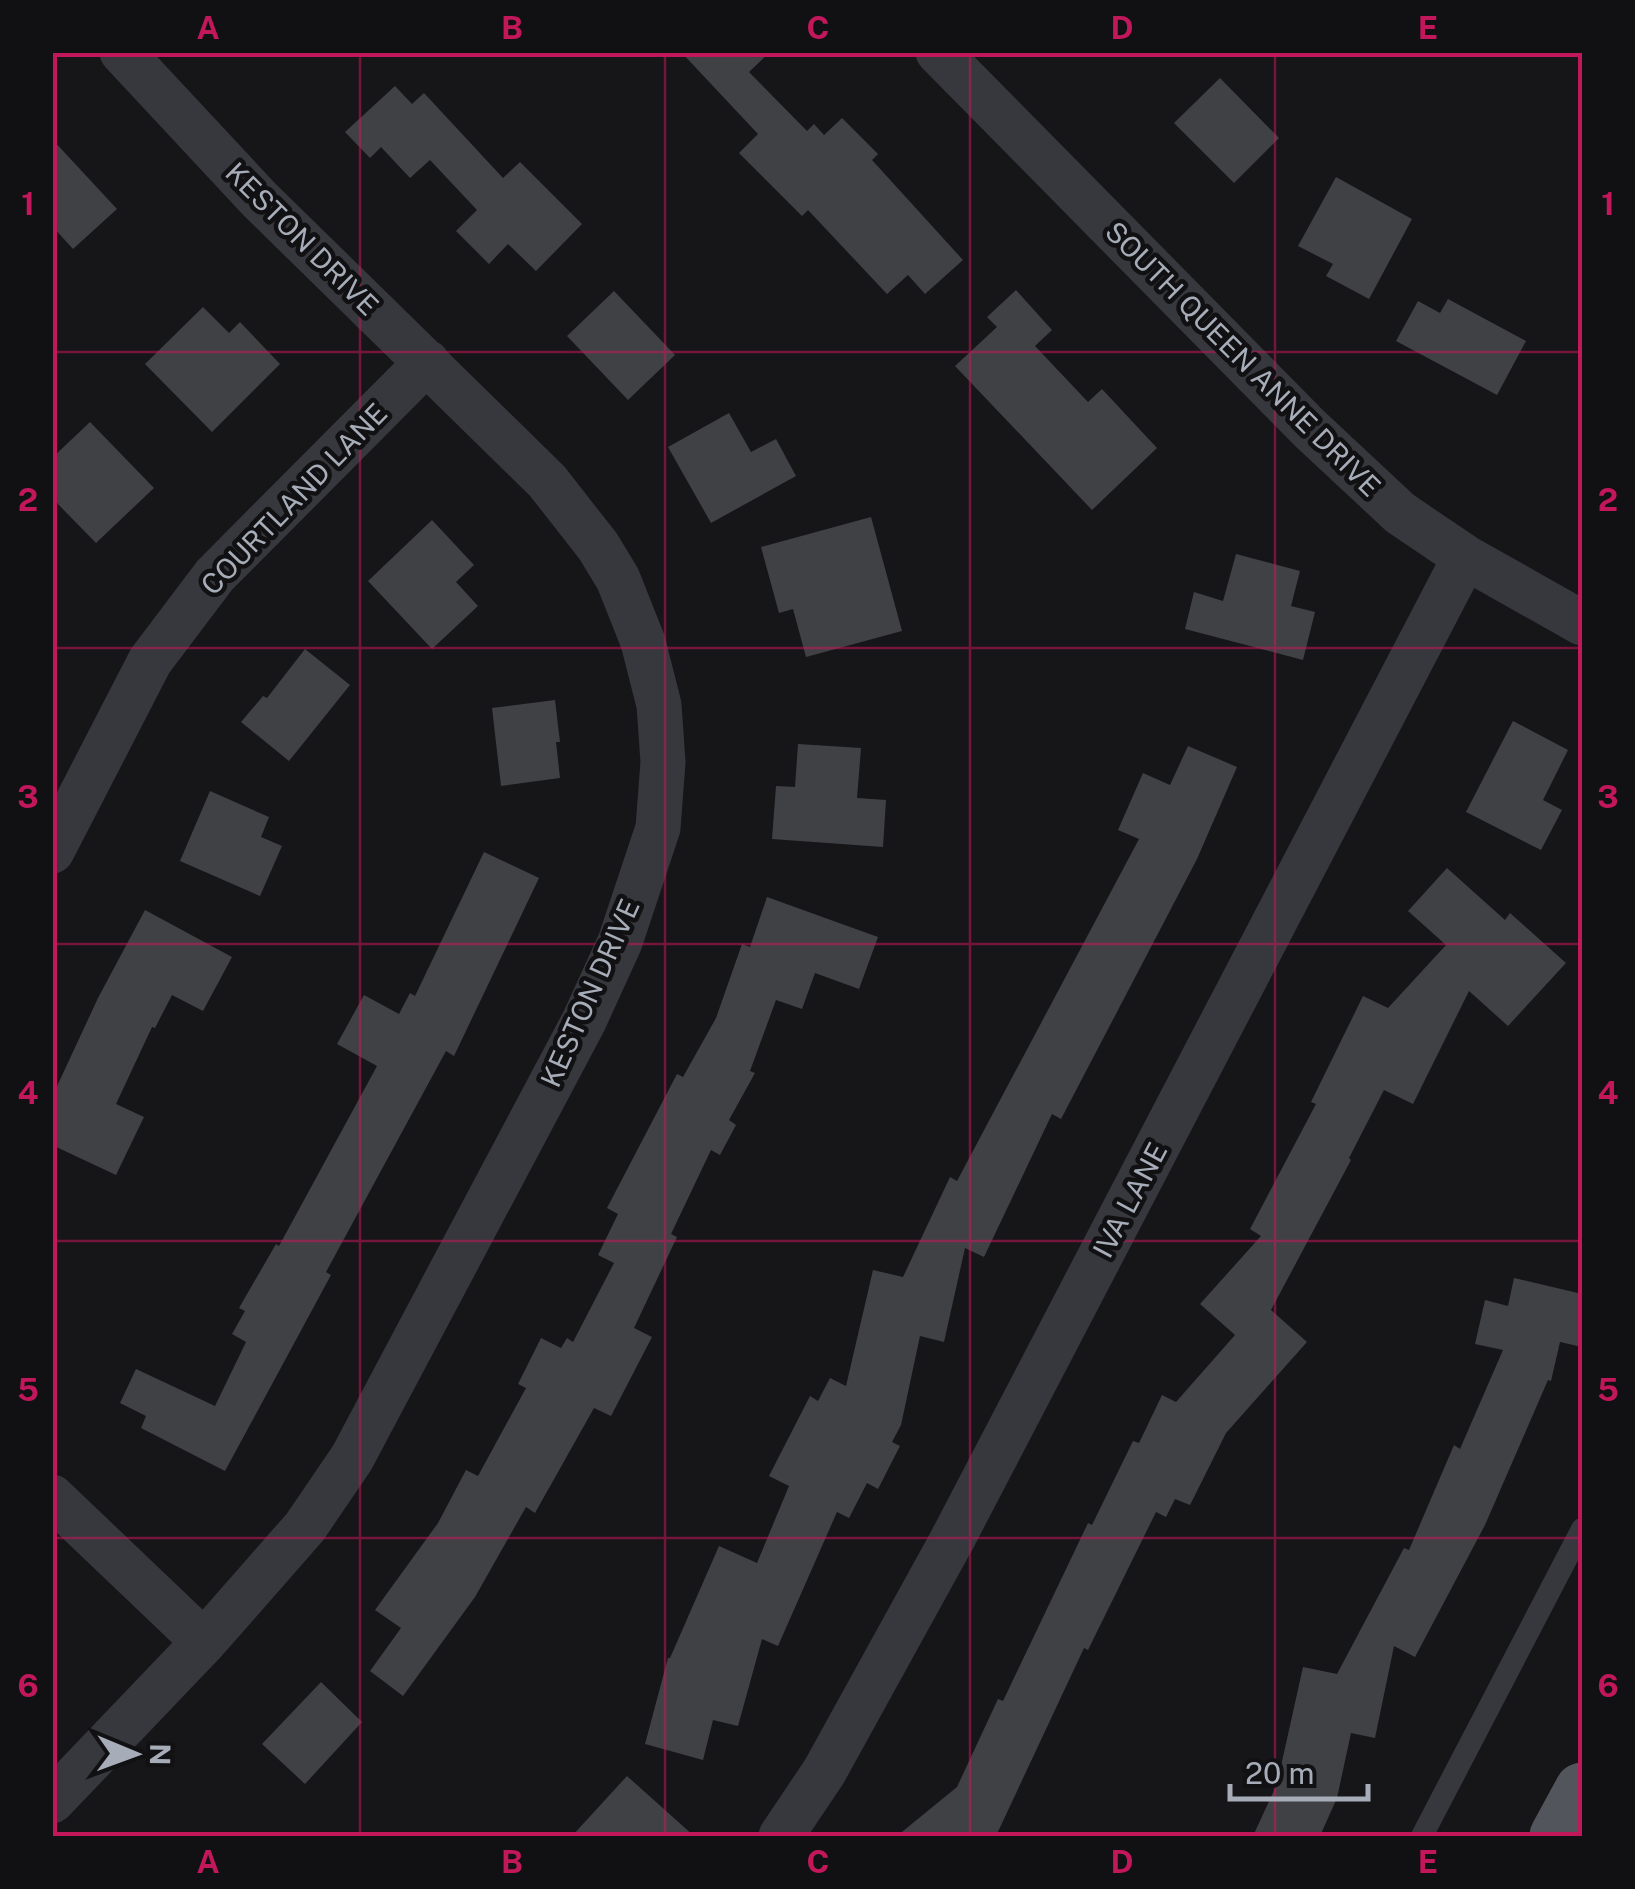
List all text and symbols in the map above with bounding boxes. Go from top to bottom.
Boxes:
text: A [196,9,220,46]
text: B [501,9,523,46]
text: C [807,9,829,46]
text: D [1110,9,1134,46]
text: E [1418,9,1438,46]
street label: KESTON DRIVE [219,155,386,322]
text: 1 [21,185,35,222]
text: 1 [1601,185,1615,222]
street label: SOUTH QUEEN ANNE DRIVE [1099,214,1388,503]
street label: COURTLAND LANE [194,396,393,601]
text: 2 [18,481,38,518]
text: 2 [1598,481,1618,518]
text: 3 [17,778,39,815]
text: 3 [1597,778,1619,815]
street label: KESTON DRIVE [533,894,646,1092]
text: 4 [18,1074,39,1111]
text: 4 [1598,1074,1619,1111]
street label: IVA LANE [1086,1137,1174,1263]
text: 5 [17,1371,39,1408]
text: 5 [1597,1371,1619,1408]
text: 6 [17,1667,39,1704]
text: 6 [1597,1667,1619,1704]
north arrow [85,1704,185,1804]
scale bar [1230,1739,1368,1801]
text: N [144,1743,177,1766]
text: 20 m [1245,1755,1314,1791]
text: A [196,1843,220,1880]
text: B [501,1843,523,1880]
text: C [807,1843,829,1880]
text: D [1110,1843,1134,1880]
text: E [1418,1843,1438,1880]

